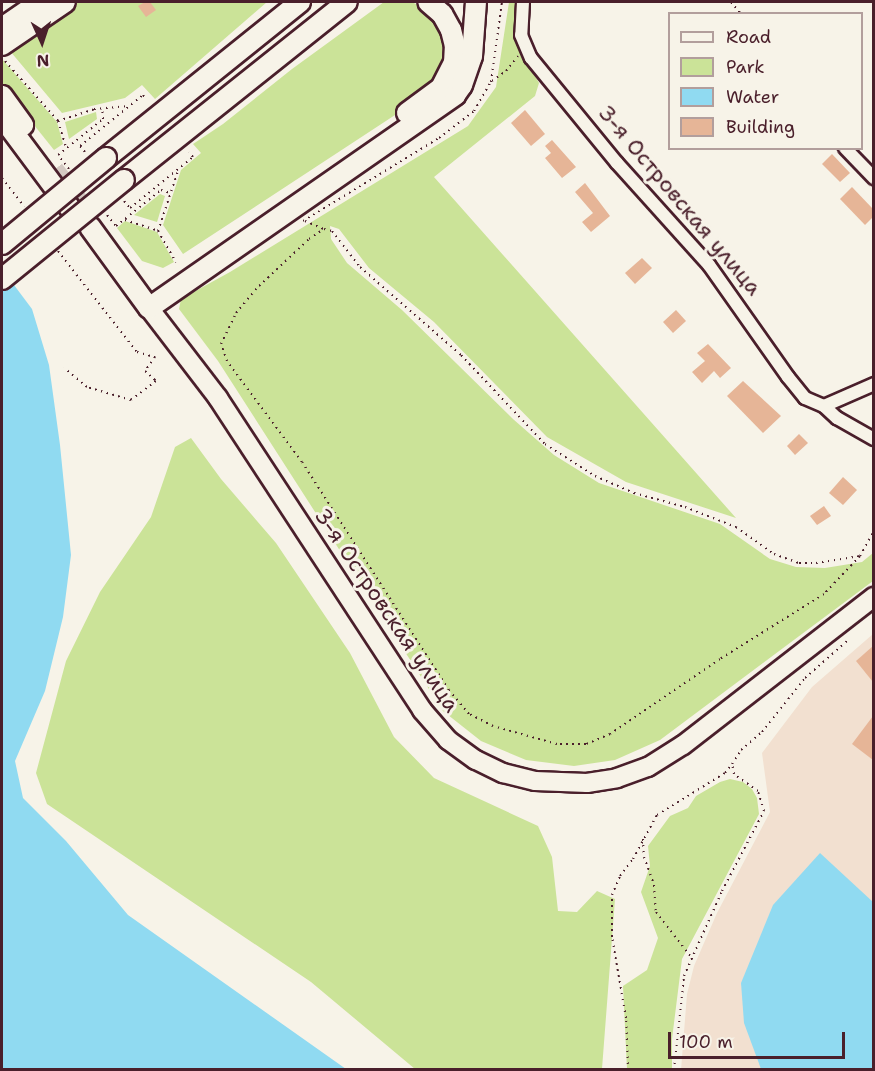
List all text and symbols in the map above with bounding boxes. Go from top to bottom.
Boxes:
north arrow [12,12,72,72]
legend [668,12,863,150]
text: Road [726,25,771,49]
text: N [36,50,50,71]
text: Park [726,55,765,79]
text: Water [726,85,779,109]
street label: 3-я Островская улица [593,99,767,301]
text: Building [726,115,795,139]
street label: 3-я Островская улица [309,503,465,717]
scale bar [671,1020,848,1058]
text: 100 m [679,1030,733,1054]

